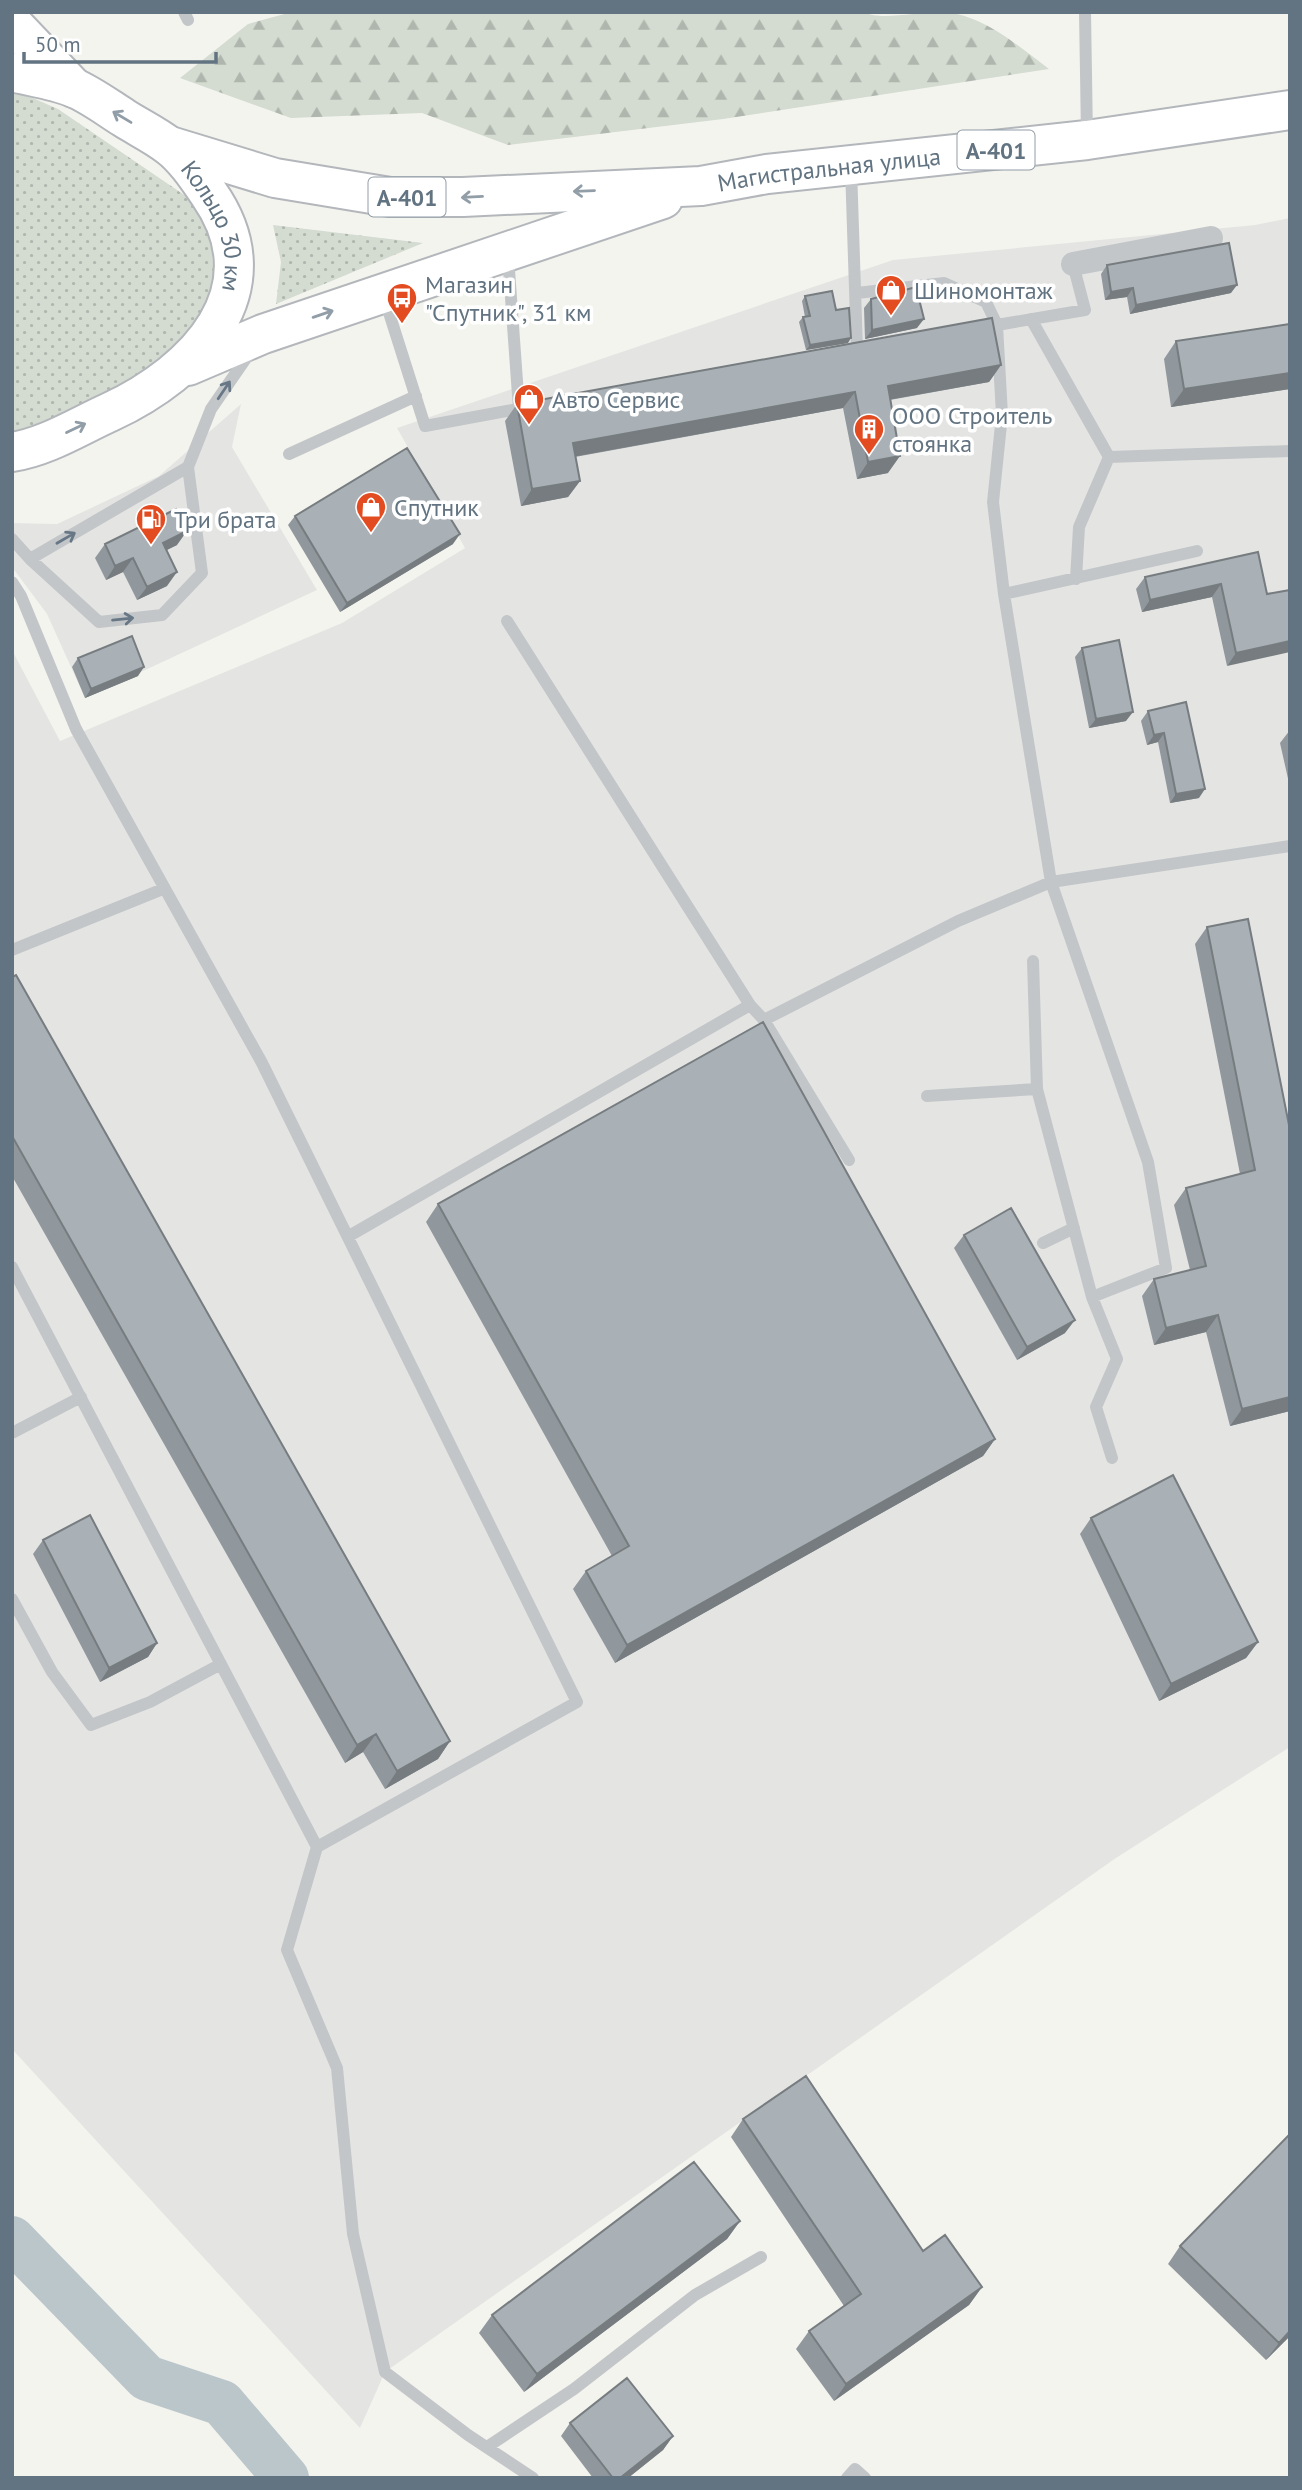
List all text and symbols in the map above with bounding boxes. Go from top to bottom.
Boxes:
scale bar [24,21,217,65]
text: 50 m [35,31,81,58]
one-way arrow [113,110,133,124]
road number: А-401 [958,130,1034,169]
street label: Магистральная улица [715,140,942,198]
street label: Кольцо 30 км [175,154,250,294]
road number: А-401 [368,178,446,216]
one-way arrow [572,184,595,197]
one-way arrow [460,190,483,203]
place label: Магазин "Спутник", 31 км [425,269,591,328]
shop icon: Шиномонтаж [874,273,908,317]
place label: Шиномонтаж [914,275,1053,306]
bus stop icon: Магазин "Спутник", 31 км [385,281,419,325]
one-way arrow [311,307,333,319]
one-way arrow [217,381,232,400]
shop icon: Авто Сервис [512,382,546,426]
place label: Авто Сервис [552,384,681,415]
place label: ООО Строитель стоянка [892,400,1052,459]
building icon: ООО Строитель стоянка [852,412,886,456]
one-way arrow [65,421,86,434]
shop icon: Спутник [354,490,388,534]
place label: Спутник [394,492,479,523]
fuel station icon: Три брата [134,502,168,546]
place label: Три брата [174,504,276,535]
one-way arrow [55,531,75,545]
one-way arrow [111,612,134,625]

